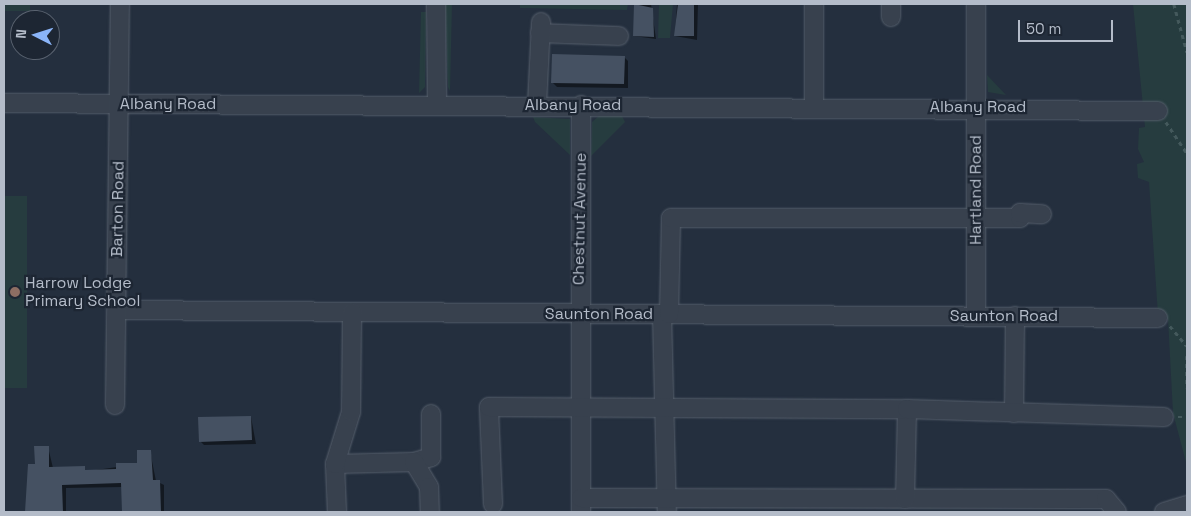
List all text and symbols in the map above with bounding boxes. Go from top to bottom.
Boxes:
north arrow [10,10,60,60]
scale bar [1021,10,1116,42]
text: 50 m [1026,19,1061,38]
text: N [12,28,30,39]
street label: Albany Road [120,94,216,114]
street label: Albany Road [525,95,621,115]
street label: Albany Road [930,97,1026,117]
street label: Hartland Road [966,135,986,245]
street label: Chestnut Avenue [569,153,591,285]
street label: Barton Road [108,161,128,257]
place label: Harrow Lodge Primary School [25,273,140,311]
marker: Harrow Lodge Primary School [9,286,21,298]
street label: Saunton Road [545,304,653,324]
street label: Saunton Road [950,306,1058,326]

